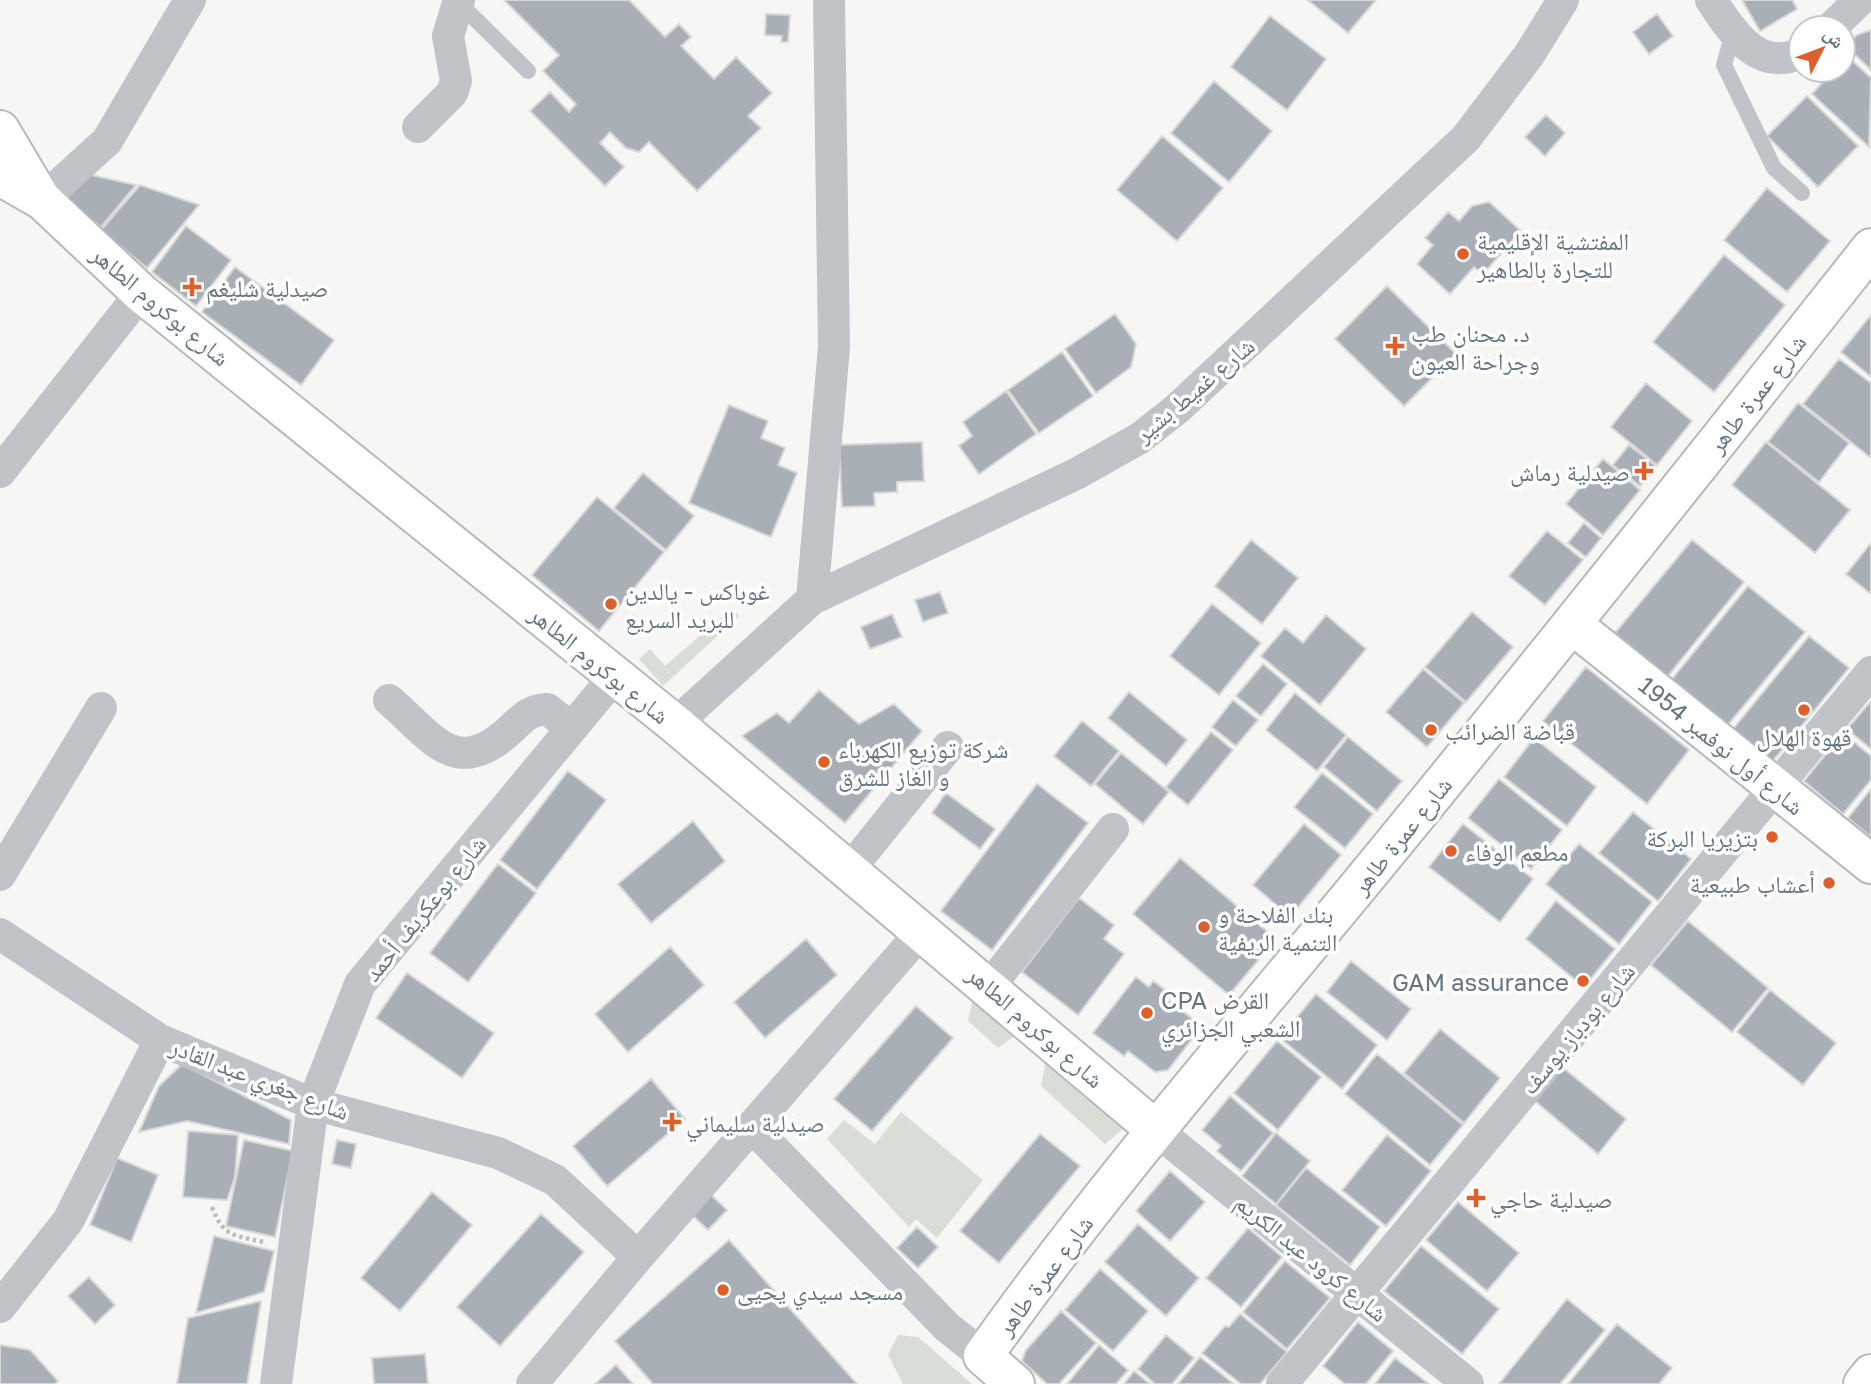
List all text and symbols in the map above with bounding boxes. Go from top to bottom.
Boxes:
north arrow [1787,14,1857,84]
text: ش [1819,22,1850,53]
place label: المفتشية الإقليمية للتجارة بالطاهير [1476,226,1629,283]
street label: شارع بوكروم الطاهر [83,238,236,374]
marker: المفتشية الإقليمية للتجارة بالطاهير [1455,246,1471,262]
place label: صيدلية شليغم [206,273,328,305]
marker: صيدلية شليغم [184,279,200,295]
place label: د. محنان طب وجراحة العيون [1411,318,1540,376]
street label: شارع عمرة طاهر [1700,328,1813,460]
street label: شارع غميط بشير [1127,330,1261,450]
marker: د. محنان طب وجراحة العيون [1385,336,1405,356]
place label: صيدلية رماش [1510,457,1630,487]
marker: صيدلية رماش [1636,463,1652,479]
place label: غوباكس - يالدين للبريد السريع [625,576,770,635]
marker: غوباكس - يالدين للبريد السريع [603,596,619,612]
street label: شارع بوكروم الطاهر [521,598,676,732]
street label: شارع أول نوفمبر 1954 [1632,670,1810,822]
marker: قهوة الهلال [1796,702,1812,718]
place label: قباضة الضرائب [1445,716,1575,745]
marker: قباضة الضرائب [1423,722,1439,738]
place label: قهوة الهلال [1756,722,1852,752]
place label: شركة توزيع الكهرباء و الغاز للشرق [838,734,1009,792]
marker: شركة توزيع الكهرباء و الغاز للشرق [816,754,832,770]
street label: شارع عمرة طاهر [1344,770,1459,902]
place label: بتزيريا البركة [1647,823,1758,852]
marker: بتزيريا البركة [1764,829,1780,845]
street label: شارع بوعكريف أحمد [357,830,493,988]
place label: مطعم الوفاء [1465,837,1568,869]
marker: مطعم الوفاء [1443,843,1459,859]
place label: أعشاب طبيعية [1690,869,1815,898]
marker: أعشاب طبيعية [1821,875,1837,891]
place label: بنك الفلاحة و التنمية الريفية [1218,899,1337,956]
marker: بنك الفلاحة و التنمية الريفية [1196,919,1212,935]
street label: شارع بودباز يوسف [1514,957,1642,1101]
street label: شارع بوكروم الطاهر [959,958,1110,1096]
place label: GAM assurance [1392,967,1569,996]
marker: GAM assurance [1575,973,1591,989]
place label: CPA القرض الشعبي الجزائري [1161,985,1300,1048]
marker: CPA القرض الشعبي الجزائري [1139,1005,1155,1021]
street label: شارع جغري عبد القادر [163,1030,354,1131]
place label: صيدلية سليماني [686,1108,825,1143]
marker: صيدلية سليماني [664,1114,680,1130]
place label: صيدلية حاجي [1490,1184,1613,1219]
street label: شارع كرود عبد الكريم [1228,1187,1394,1330]
marker: صيدلية حاجي [1468,1190,1484,1206]
street label: شارع عمرة طاهر [989,1209,1100,1343]
place label: مسجد سيدي يحيى [737,1276,903,1311]
marker: مسجد سيدي يحيى [715,1282,731,1298]

